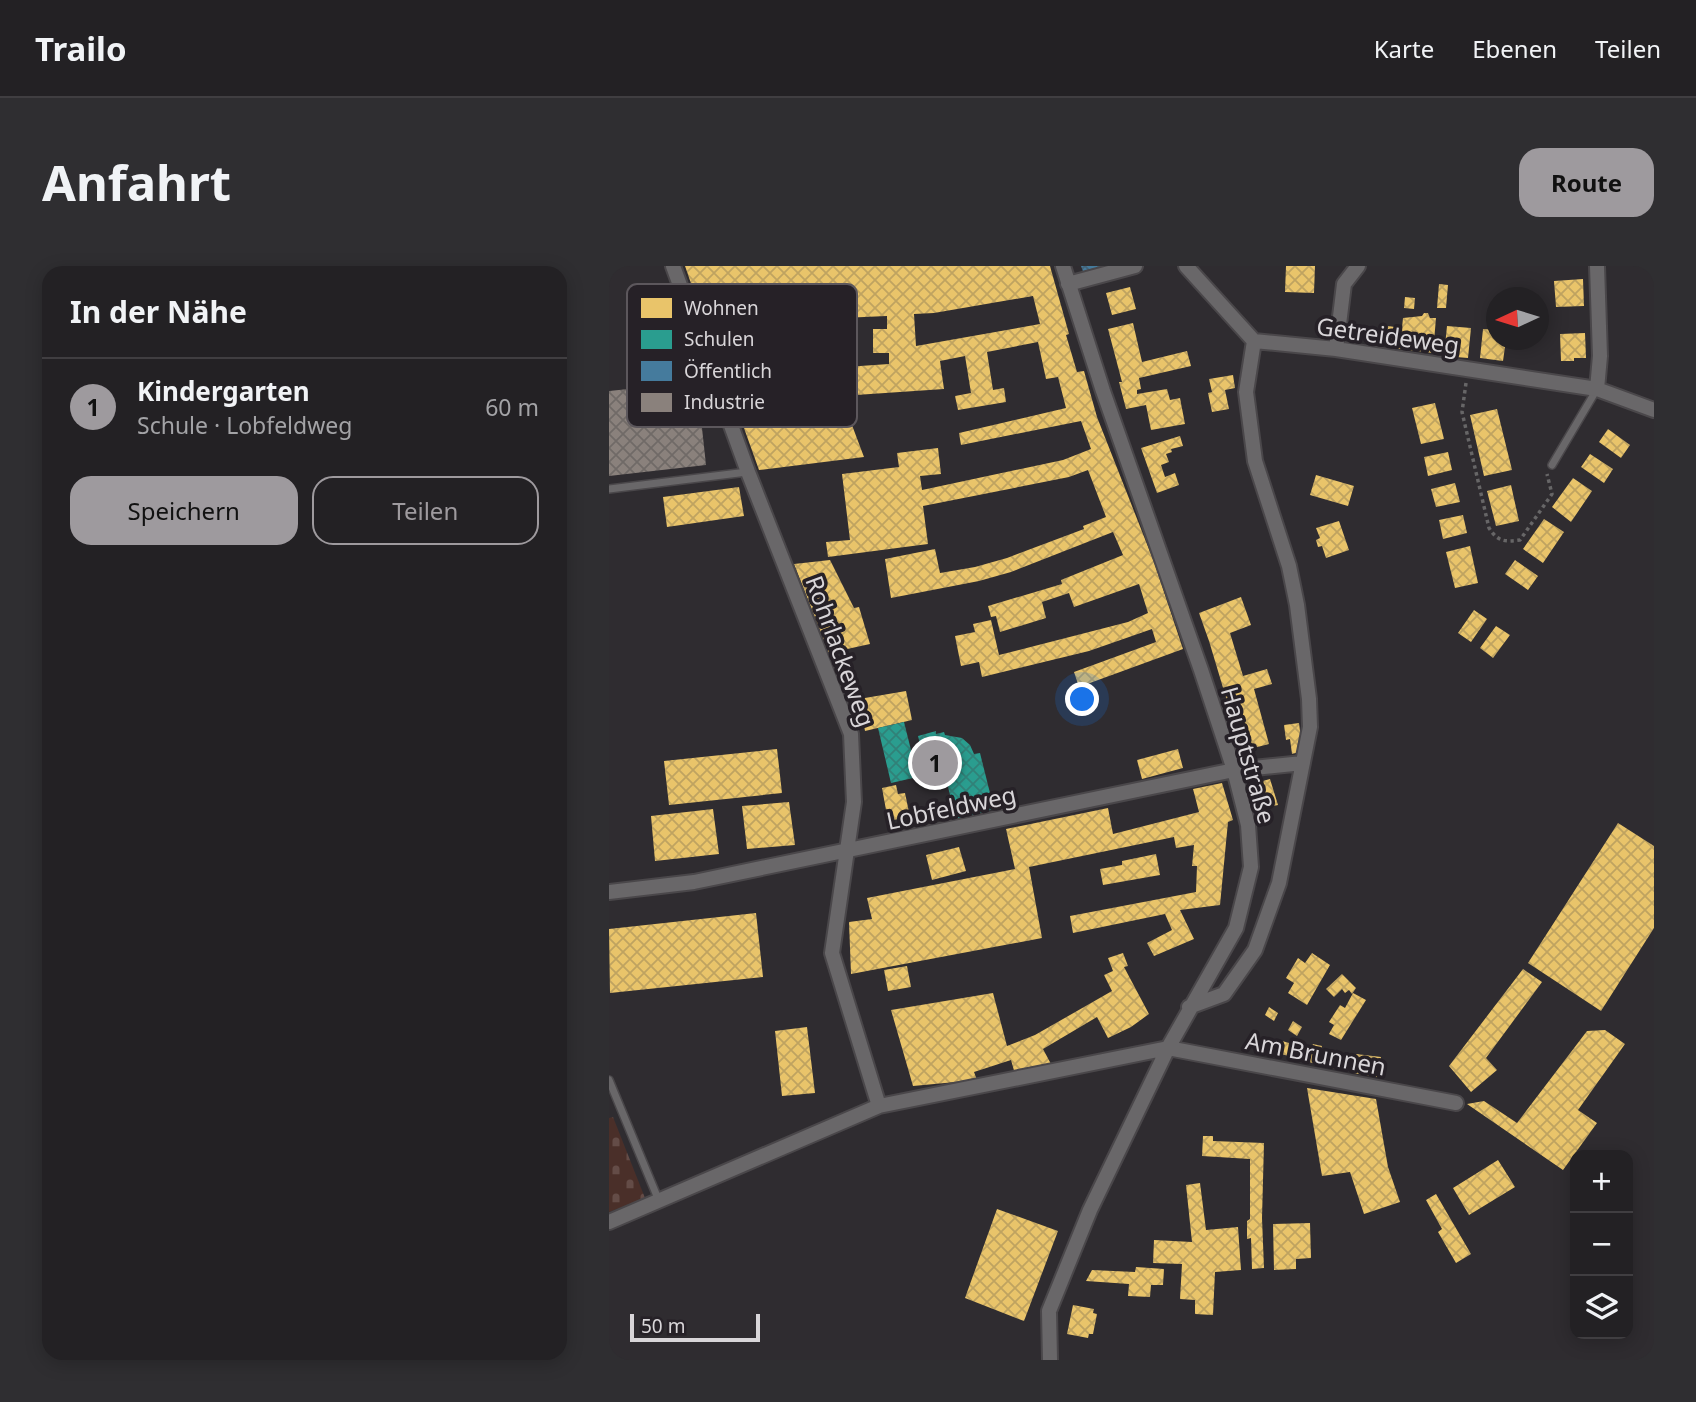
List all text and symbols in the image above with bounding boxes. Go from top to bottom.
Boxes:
text: Trailo [35,26,127,71]
text: Karte [1374,32,1434,65]
text: Ebenen [1472,32,1557,65]
text: Teilen [1595,32,1661,65]
button: Route [1519,148,1654,217]
text: Anfahrt [42,149,231,215]
legend [627,284,857,427]
north arrow [1486,287,1549,350]
text: In der Nähe [70,291,247,332]
text: Wohnen [684,295,759,321]
street label: Getreideweg [1314,309,1462,361]
text: Schulen [684,326,754,352]
text: Öffentlich [684,358,772,384]
text: Kindergarten [137,373,310,409]
text: Industrie [684,389,765,415]
text: 1 [86,391,100,423]
text: 60 m [485,391,539,423]
text: Schule · Lobfeldweg [137,409,352,441]
button: Speichern [70,476,298,545]
button: Teilen [312,476,539,545]
street label: Rohrlackeweg [798,571,884,731]
your location [1065,682,1099,716]
street label: Hauptstraße [1214,683,1284,827]
pin: 1 [912,737,958,789]
street label: Lobfeldweg [883,777,1019,837]
street label: Am Brunnen [1243,1023,1389,1083]
map controls [1570,1150,1633,1339]
button: + [1570,1150,1633,1213]
button: − [1570,1213,1633,1276]
button: layers [1570,1276,1633,1339]
scale bar [630,1311,759,1343]
text: 50 m [641,1313,685,1339]

